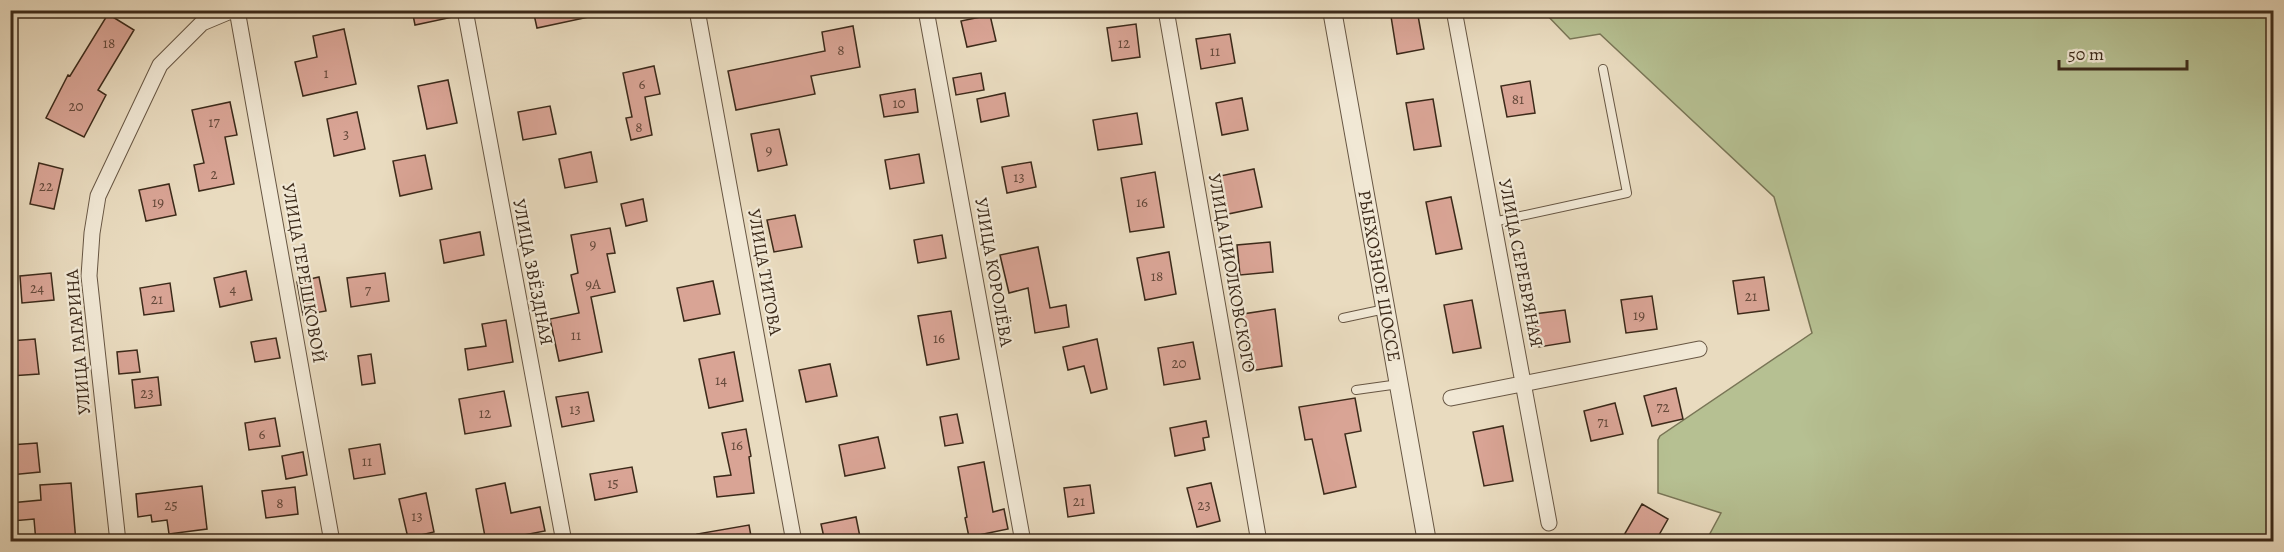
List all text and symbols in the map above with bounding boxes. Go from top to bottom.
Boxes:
house number: 18 [103,33,115,53]
house number: 12 [1118,33,1130,53]
scale bar [2059,33,2186,71]
house number: 8 [837,40,845,60]
house number: 11 [1210,41,1220,61]
text: 50 m [2068,42,2104,66]
house number: 1 [323,63,329,83]
house number: 6 [639,74,646,94]
house number: 81 [1512,89,1524,109]
house number: 10 [892,93,906,113]
house number: 20 [68,96,84,116]
house number: 17 [208,112,220,132]
house number: 8 [635,117,643,137]
house number: 3 [343,124,349,144]
house number: 9 [766,140,773,160]
house number: 2 [210,164,218,184]
house number: 13 [1013,167,1025,187]
street label: УЛИЦА ЦИОЛКОВСКОГО [1203,172,1261,374]
house number: 22 [39,176,53,196]
street label: УЛИЦА СЕРЕБРЯНАЯ [1493,177,1549,349]
street label: УЛИЦА ТЕРЕШКОВОЙ [276,181,332,365]
street label: РЫБХОЗНОЕ ШОССЕ [1352,188,1407,363]
house number: 19 [152,192,164,212]
house number: 16 [1136,192,1148,212]
street label: УЛИЦА КОРОЛЁВА [969,196,1019,349]
street label: УЛИЦА ЗВЁЗДНАЯ [507,197,559,347]
street label: УЛИЦА ТИТОВА [742,207,788,338]
house number: 9 [590,234,597,254]
house number: 18 [1151,266,1163,286]
street label: УЛИЦА ГАГАРИНА [60,268,96,416]
house number: 9А [585,274,601,294]
house number: 24 [30,278,44,298]
house number: 4 [230,279,237,299]
house number: 7 [365,280,372,300]
house number: 21 [1745,286,1757,306]
house number: 21 [151,289,163,309]
house number: 19 [1633,305,1645,325]
house number: 11 [571,325,581,345]
house number: 16 [933,328,945,348]
house number: 20 [1171,353,1187,373]
house number: 14 [715,370,727,390]
house number: 23 [140,383,154,403]
house number: 72 [1656,397,1670,417]
house number: 13 [569,399,581,419]
house number: 12 [479,403,491,423]
house number: 71 [1597,412,1609,432]
house number: 6 [259,424,266,444]
house number: 16 [731,435,743,455]
house number: 11 [362,451,372,471]
house number: 15 [607,473,619,493]
house number: 21 [1073,491,1085,511]
house number: 8 [276,493,284,513]
house number: 25 [164,495,178,515]
house number: 23 [1197,495,1211,515]
house number: 13 [411,506,423,526]

